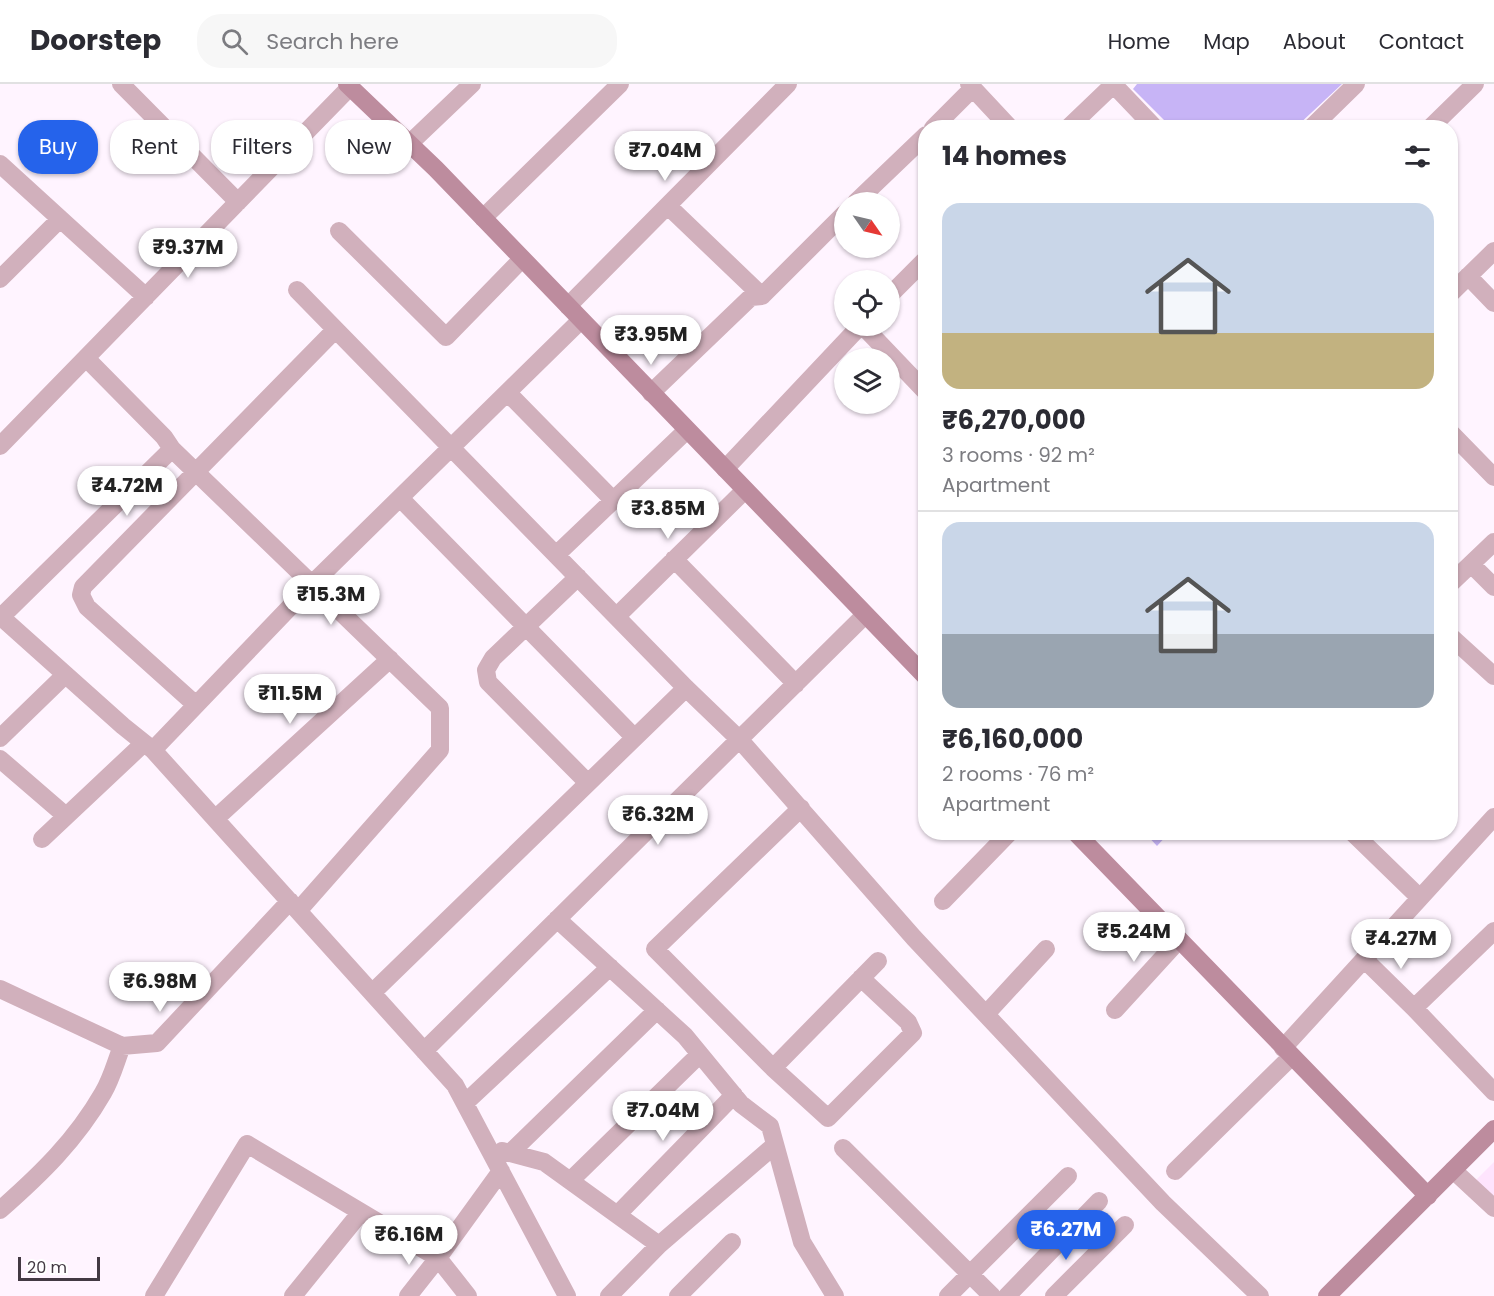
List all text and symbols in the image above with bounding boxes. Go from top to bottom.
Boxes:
search box [197,14,617,68]
text: Doorstep [30,21,161,60]
icon: search [218,25,251,58]
text: Search here [266,26,399,57]
text: Home [1108,27,1170,56]
text: Map [1203,27,1250,56]
text: About [1283,27,1346,56]
text: Contact [1379,27,1464,56]
chip: Buy [18,120,98,174]
chip: Rent [110,120,199,174]
chip: Filters [211,120,313,174]
chip: New [325,120,412,174]
pin: ₹7.04M [616,131,714,182]
text: ₹7.04M [628,136,702,164]
text: 14 homes [942,138,1067,174]
icon: filters [1401,140,1434,173]
north arrow [834,192,900,258]
map controls [834,192,900,414]
pin: ₹9.37M [139,228,237,279]
text: ₹9.37M [152,233,224,261]
icon: home [1134,242,1242,350]
button: locate [834,270,900,336]
pin: ₹3.95M [602,315,700,366]
text: ₹3.95M [614,320,688,348]
button: layers [834,348,900,414]
text: ₹6,270,000 [942,402,1086,438]
text: 3 rooms · 92 m² [942,441,1095,469]
pin: ₹4.72M [78,466,176,517]
text: ₹4.72M [91,471,163,499]
text: Apartment [942,471,1050,499]
pin: ₹3.85M [619,489,717,540]
text: ₹3.85M [631,494,705,522]
icon: home [1134,561,1242,669]
pin: ₹15.3M [282,575,380,626]
text: ₹15.3M [297,580,365,608]
pin: ₹11.5M [241,674,339,725]
text: ₹11.5M [258,679,322,707]
text: ₹6,160,000 [942,721,1083,757]
text: 2 rooms · 76 m² [942,760,1094,788]
text: Apartment [942,790,1050,818]
pin: ₹6.32M [609,795,707,846]
text: ₹6.32M [622,800,694,828]
pin: ₹5.24M [1085,912,1183,963]
text: ₹5.24M [1097,917,1171,945]
pin: ₹4.27M [1352,919,1450,970]
text: ₹4.27M [1365,924,1437,952]
pin: ₹6.98M [111,962,209,1013]
text: ₹6.98M [123,967,197,995]
pin: ₹7.04M [614,1091,712,1142]
text: ₹7.04M [626,1096,700,1124]
pin: ₹6.27M [1017,1210,1115,1261]
pin: ₹6.16M [360,1215,458,1266]
text: ₹6.27M [1031,1215,1101,1243]
text: ₹6.16M [375,1220,443,1248]
scale bar [18,1254,100,1282]
text: 20 m [27,1256,67,1279]

